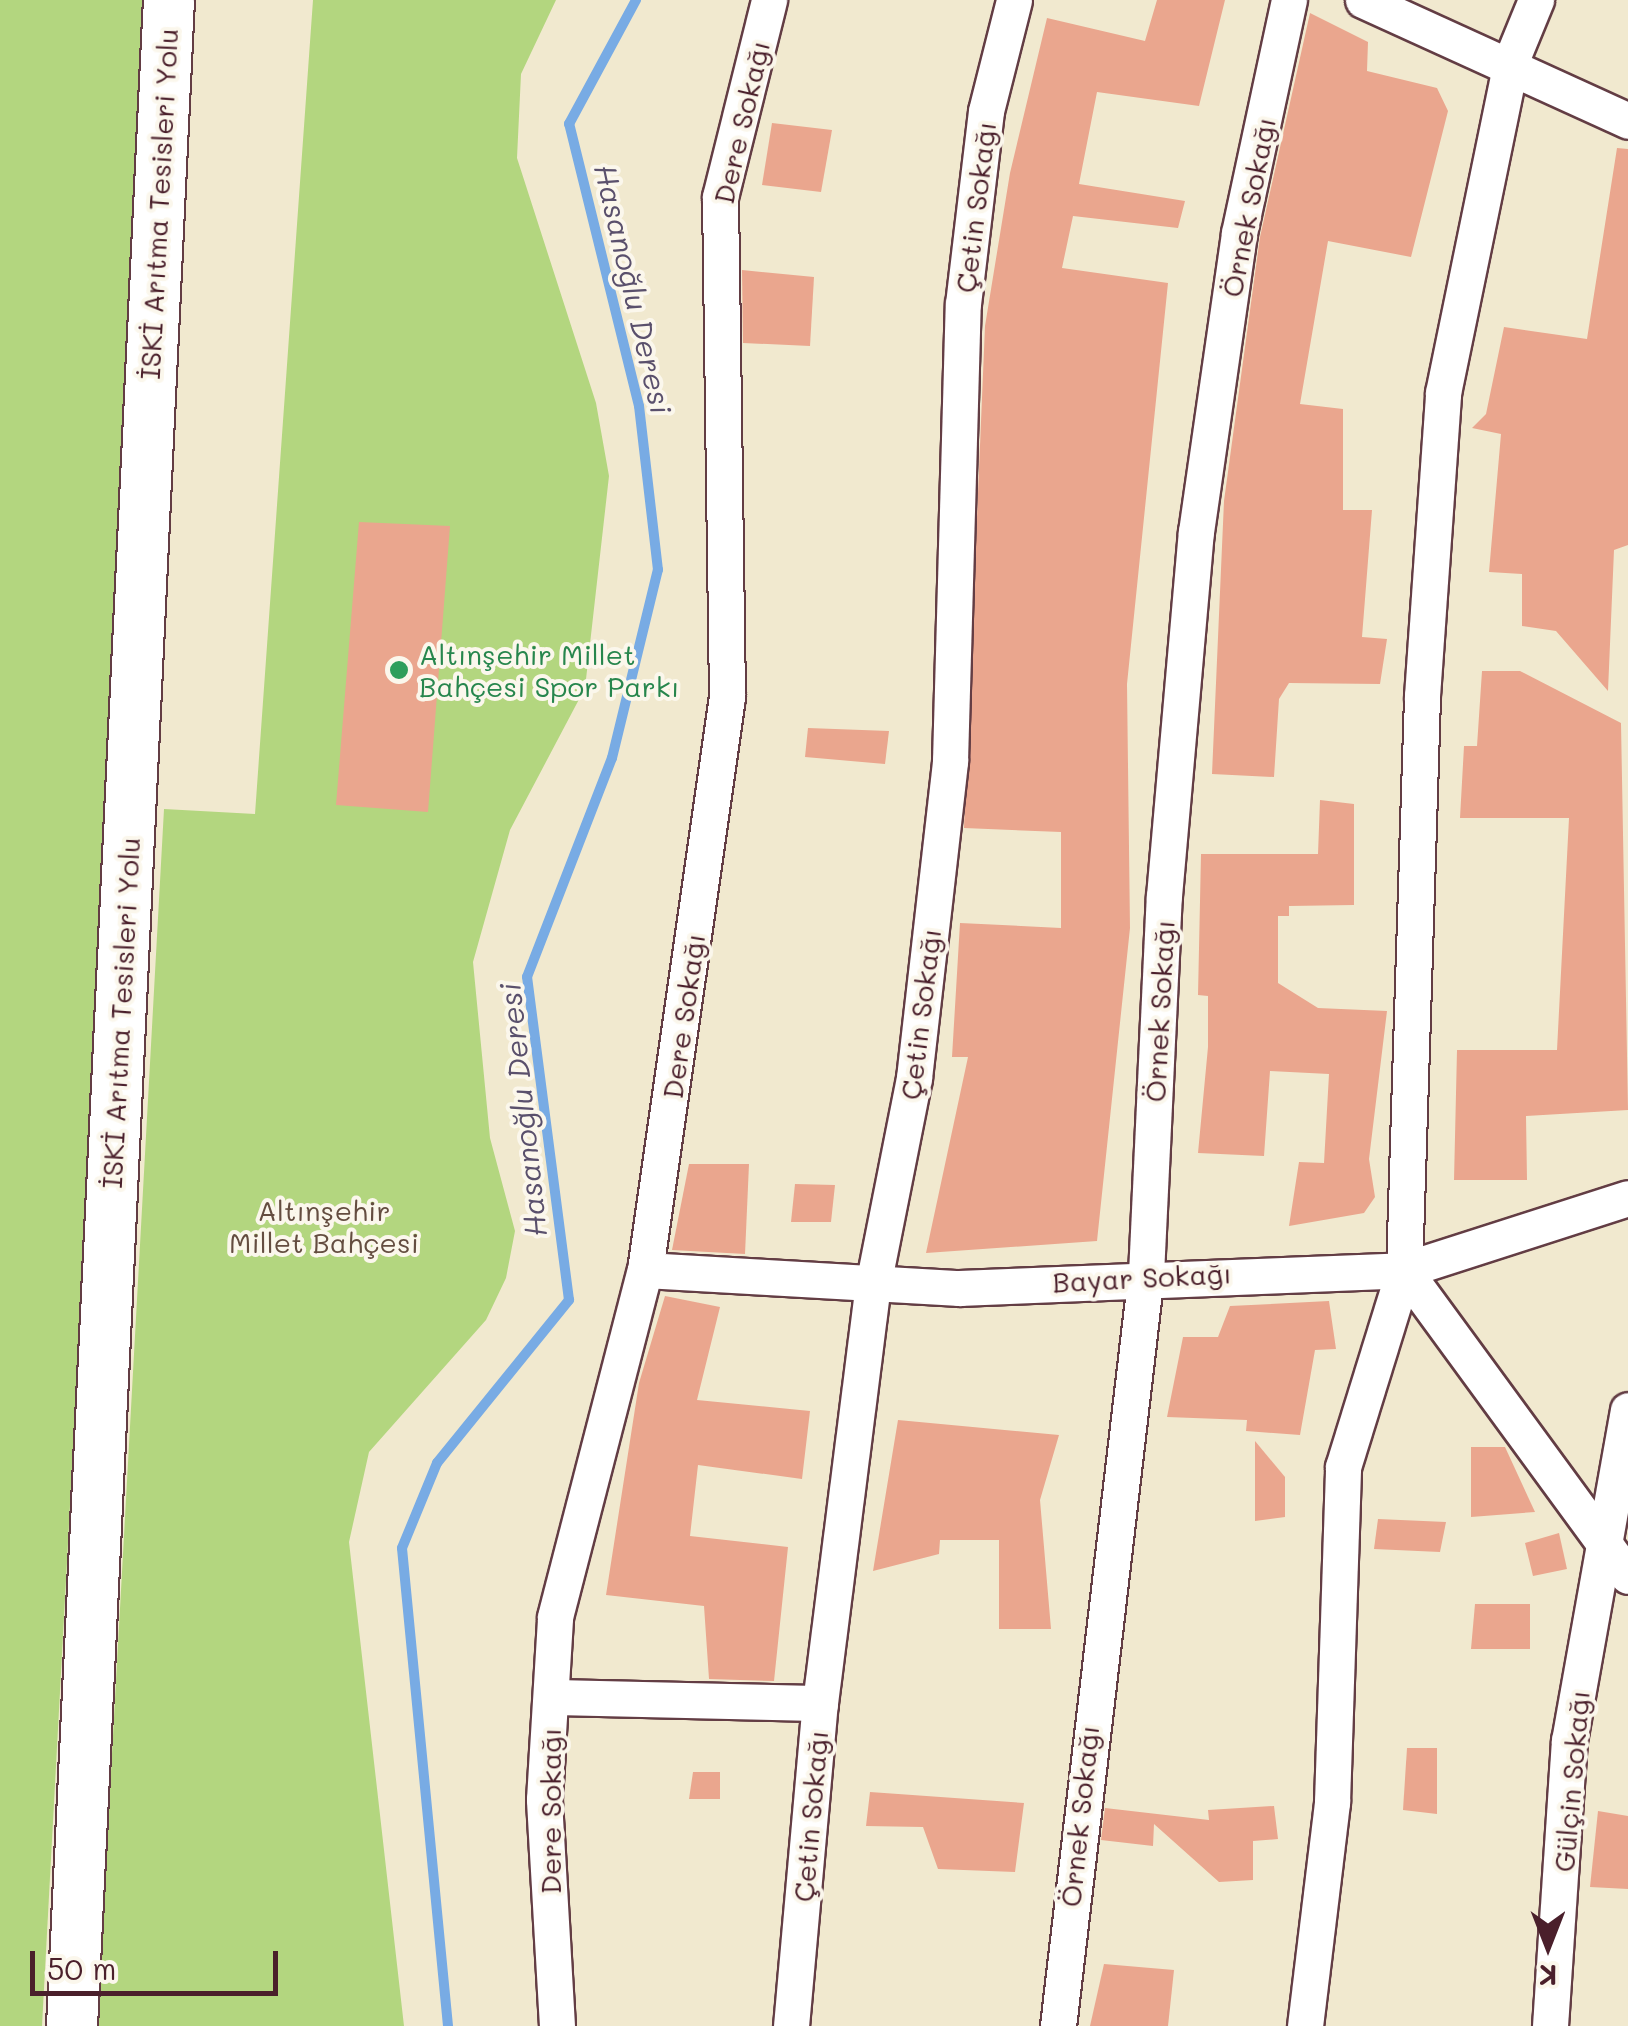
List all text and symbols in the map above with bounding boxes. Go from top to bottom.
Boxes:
street label: İSKİ Arıtma Tesisleri Yolu [132,28,184,380]
street label: Dere Sokağı [706,37,776,207]
street label: Örnek Sokağı [1214,114,1282,300]
street label: Çetin Sokağı [948,119,1002,295]
water label: Hasanoğlu Deresi [588,161,680,417]
place label: Altınşehir Millet Bahçesi Spor Parkı [419,637,679,703]
marker: Altınşehir Millet Bahçesi Spor Parkı [388,659,410,681]
street label: İSKİ Arıtma Tesisleri Yolu [94,837,146,1189]
street label: Örnek Sokağı [1137,919,1181,1103]
street label: Çetin Sokağı [893,926,947,1102]
street label: Dere Sokağı [655,931,711,1101]
water label: Hasanoğlu Deresi [491,981,553,1239]
park label: Altınşehir Millet Bahçesi [229,1193,419,1259]
street label: Bayar Sokağı [1051,1256,1233,1298]
street label: Gülçin Sokağı [1546,1689,1596,1873]
street label: Örnek Sokağı [1053,1723,1105,1909]
street label: Dere Sokağı [533,1728,567,1894]
street label: Çetin Sokağı [786,1729,834,1903]
north arrow [1498,1896,1598,1996]
scale bar [35,1931,282,1993]
text: 50 m [47,1948,117,1988]
text: K [1539,1958,1557,1994]

